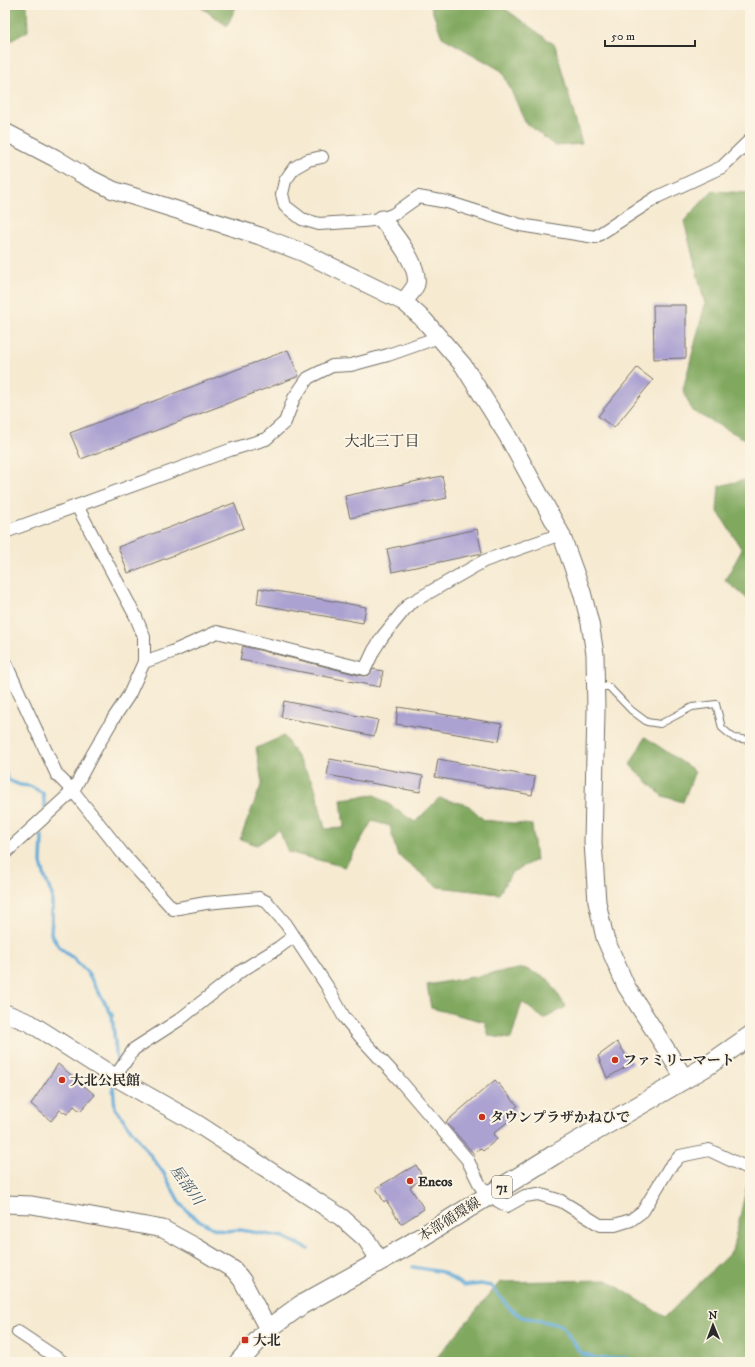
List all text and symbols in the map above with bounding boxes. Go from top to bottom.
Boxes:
scale bar [605,22,695,48]
text: 50 m [611,29,635,44]
district label: 大北三丁目 [344,432,420,451]
place label: ファミリーマート [623,1052,735,1070]
marker: ファミリーマート [610,1055,620,1065]
place label: 大北公民館 [70,1072,140,1090]
marker: 大北公民館 [57,1075,67,1085]
place label: タウンプラザかねひで [490,1109,630,1127]
marker: タウンプラザかねひで [477,1112,487,1122]
water label: 屋部川 [166,1162,209,1211]
place label: Eneos [418,1173,453,1191]
marker: Eneos [405,1176,415,1186]
road number: 71 [492,1176,512,1198]
street label: 本部循環線 [415,1194,484,1246]
north arrow [693,1305,733,1345]
text: N [708,1309,717,1323]
place label: 大北 [253,1332,281,1350]
marker: 大北 [240,1335,250,1345]

